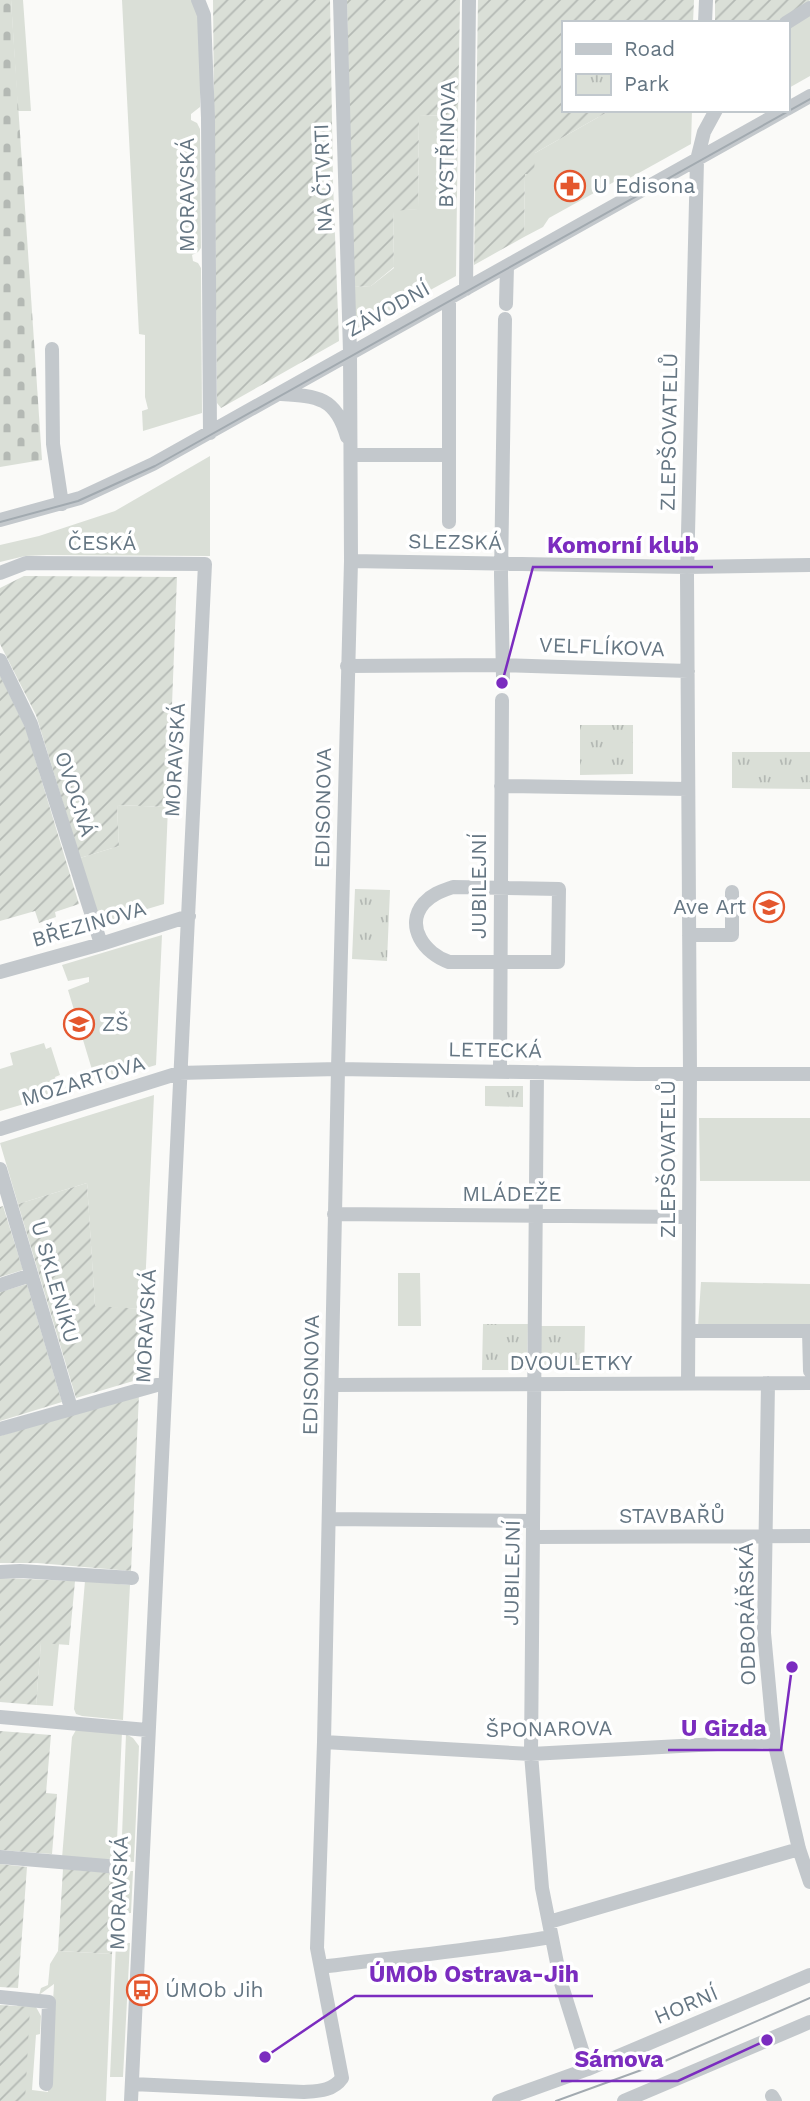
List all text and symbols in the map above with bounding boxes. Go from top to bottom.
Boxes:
legend [562,21,789,112]
text: Road [624,36,675,61]
text: Park [624,71,669,96]
street label: BYSTŘINOVA [433,80,460,208]
street label: NA ČTVRTI [308,123,337,233]
street label: MORAVSKÁ [174,138,199,252]
pharmacy icon: U Edisona [553,169,587,203]
place label: U Edisona [593,173,695,198]
street label: ZÁVODNÍ [342,275,434,342]
street label: ZLEPŠOVATELŮ [655,353,682,511]
callout: Komorní klub [533,523,713,567]
street label: SLEZSKÁ [408,528,502,555]
street label: ČESKÁ [68,530,137,555]
text: Komorní klub [547,532,699,559]
street label: VELFLÍKOVA [539,632,665,661]
street label: MORAVSKÁ [159,702,190,818]
street label: EDISONOVA [309,747,336,869]
street label: OVOCNÁ [50,748,101,840]
street label: JUBILEJNÍ [466,833,491,939]
school or university icon: Ave Art [752,890,786,924]
place label: Ave Art [673,894,746,919]
street label: BŘEZINOVA [29,895,149,952]
school or university icon: ZŠ [62,1007,96,1041]
place label: ZŠ [102,1011,129,1036]
street label: LETECKÁ [448,1036,542,1063]
street label: MOZARTOVA [18,1050,148,1111]
street label: ZLEPŠOVATELŮ [655,1080,680,1238]
street label: MLÁDEŽE [462,1181,562,1206]
street label: U SKLENÍKU [26,1218,85,1346]
street label: MORAVSKÁ [130,1268,161,1384]
street label: EDISONOVA [297,1314,324,1436]
street label: DVOULETKY [509,1350,633,1375]
street label: STAVBAŘŮ [619,1503,725,1528]
street label: JUBILEJNÍ [498,1520,525,1626]
street label: ODBORÁŘSKÁ [733,1542,760,1686]
callout: U Gizda [668,1706,781,1750]
street label: ŠPONAROVA [485,1715,613,1742]
text: U Gizda [681,1715,768,1742]
street label: MORAVSKÁ [104,1835,133,1951]
callout: ÚMOb Ostrava-Jih [355,1952,593,1996]
text: ÚMOb Ostrava-Jih [369,1961,579,1988]
bus stop icon: ÚMOb Jih [125,1973,159,2007]
place label: ÚMOb Jih [165,1977,264,2002]
street label: HORNÍ [650,1980,721,2029]
callout: Sámova [561,2037,678,2081]
text: Sámova [574,2046,664,2073]

